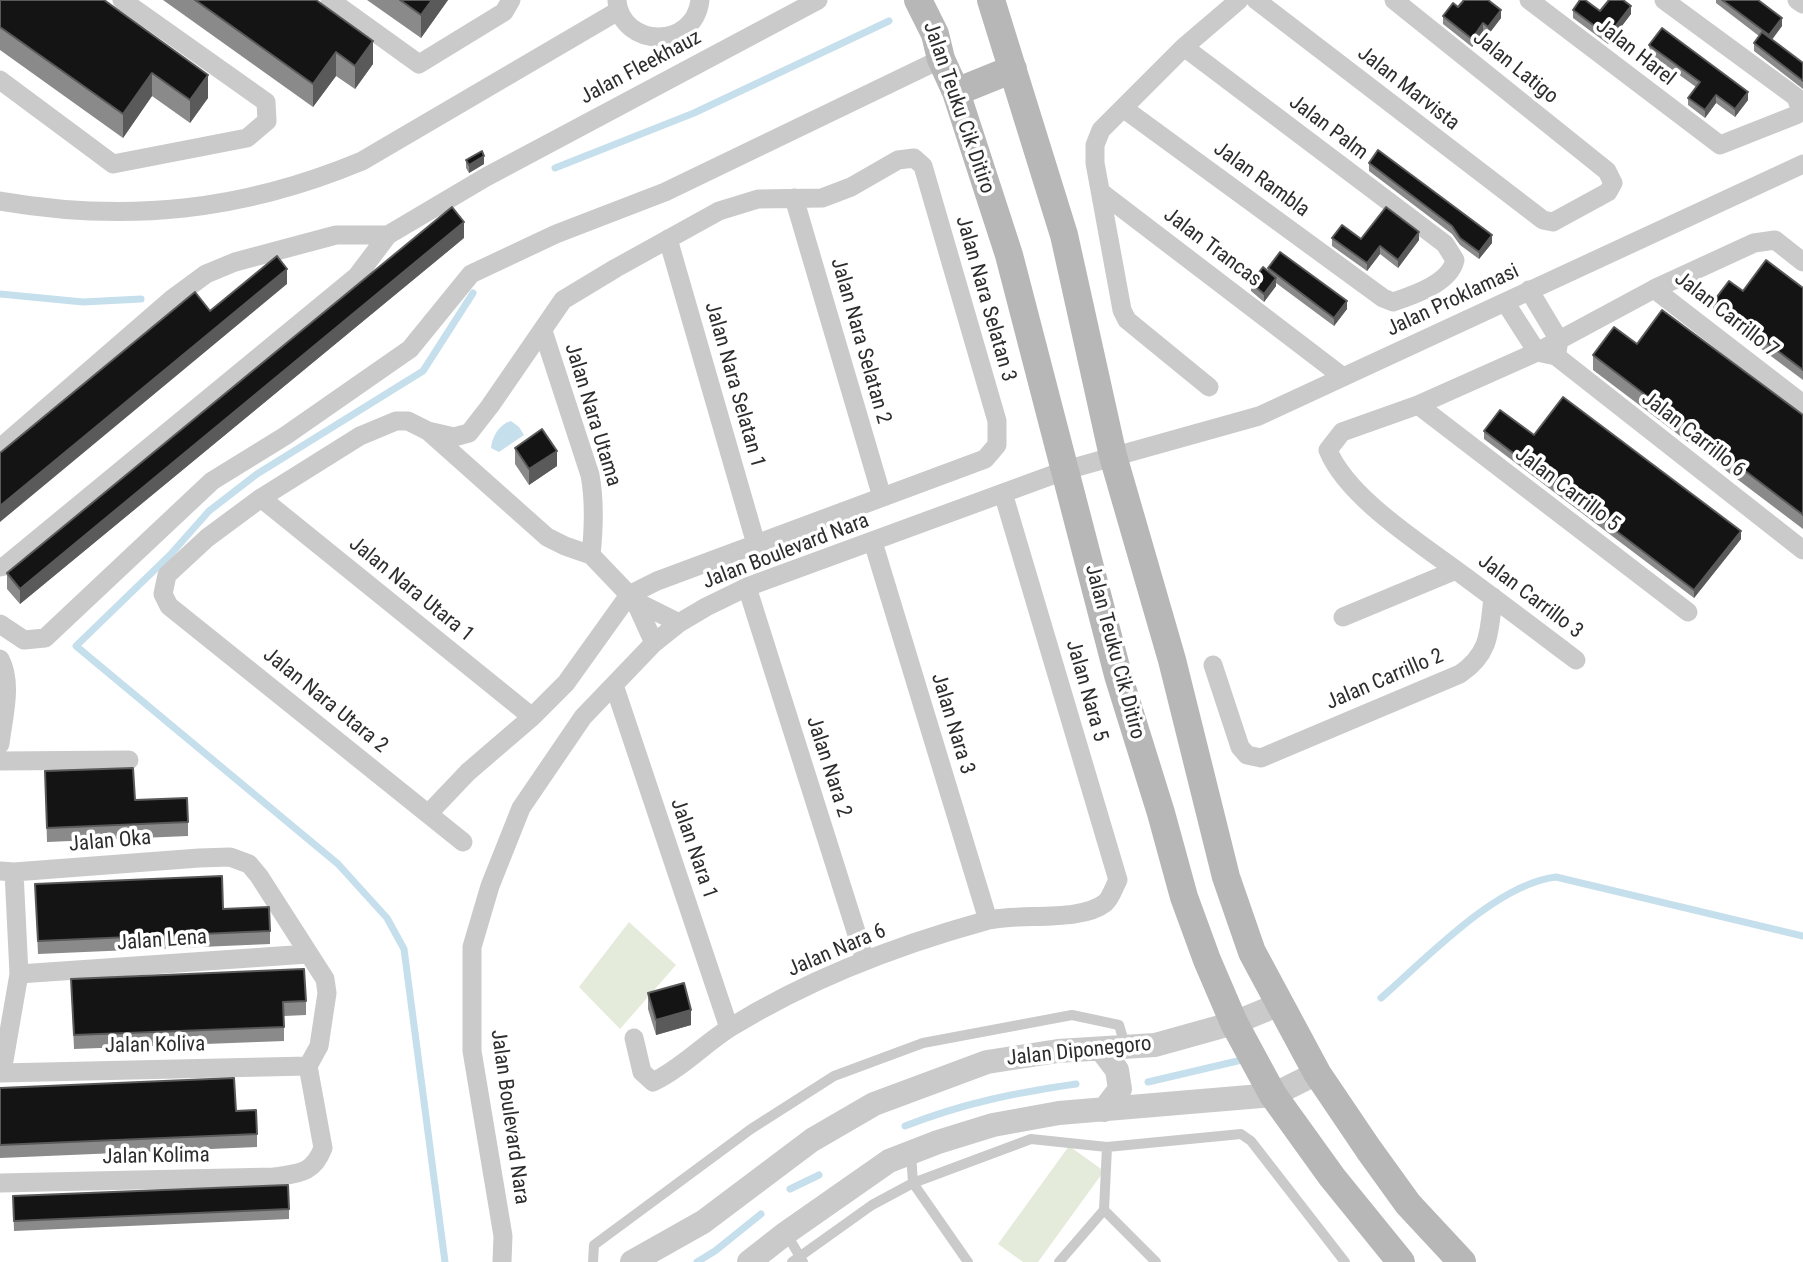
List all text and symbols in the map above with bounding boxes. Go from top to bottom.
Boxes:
street label: Jalan Harel [1590,14,1680,92]
street label: Jalan Teuku Cik Ditiro [917,19,999,197]
street label: Jalan Fleekhauz [576,25,706,111]
street label: Jalan Latigo [1467,26,1563,110]
street label: Jalan Marvista [1352,41,1464,137]
street label: Jalan Palm [1284,90,1372,166]
street label: Jalan Rambla [1208,137,1314,223]
street label: Jalan Trancas [1158,203,1266,293]
street label: Jalan Nara Selatan 3 [949,213,1021,385]
street label: Jalan Nara Selatan 2 [824,255,896,427]
street label: Jalan Proklamasi [1383,259,1523,343]
street label: Jalan Carrillo 7 [1669,267,1783,363]
street label: Jalan Nara Selatan 1 [698,299,770,471]
street label: Jalan Nara Utama [558,341,626,489]
street label: Jalan Carrillo 6 [1636,387,1750,483]
street label: Jalan Carrillo 5 [1509,442,1625,538]
street label: Jalan Boulevard Nara [699,509,873,595]
street label: Jalan Nara Utara 1 [343,532,479,648]
street label: Jalan Carrillo 3 [1472,549,1588,645]
street label: Jalan Teuku Cik Ditiro [1079,562,1149,742]
street label: Jalan Nara 5 [1060,637,1112,745]
street label: Jalan Nara Utara 2 [257,643,393,759]
street label: Jalan Carrillo 2 [1323,644,1447,716]
street label: Jalan Nara 3 [925,670,979,778]
street label: Jalan Nara 2 [800,713,856,821]
street label: Jalan Nara 1 [664,796,722,902]
street label: Jalan Oka [68,826,152,858]
street label: Jalan Nara 6 [784,919,890,983]
street label: Jalan Lena [116,925,208,957]
street label: Jalan Boulevard Nara [484,1028,534,1206]
street label: Jalan Diponegoro [1005,1032,1153,1072]
street label: Jalan Koliva [105,1033,205,1059]
street label: Jalan Kolima [102,1143,210,1171]

